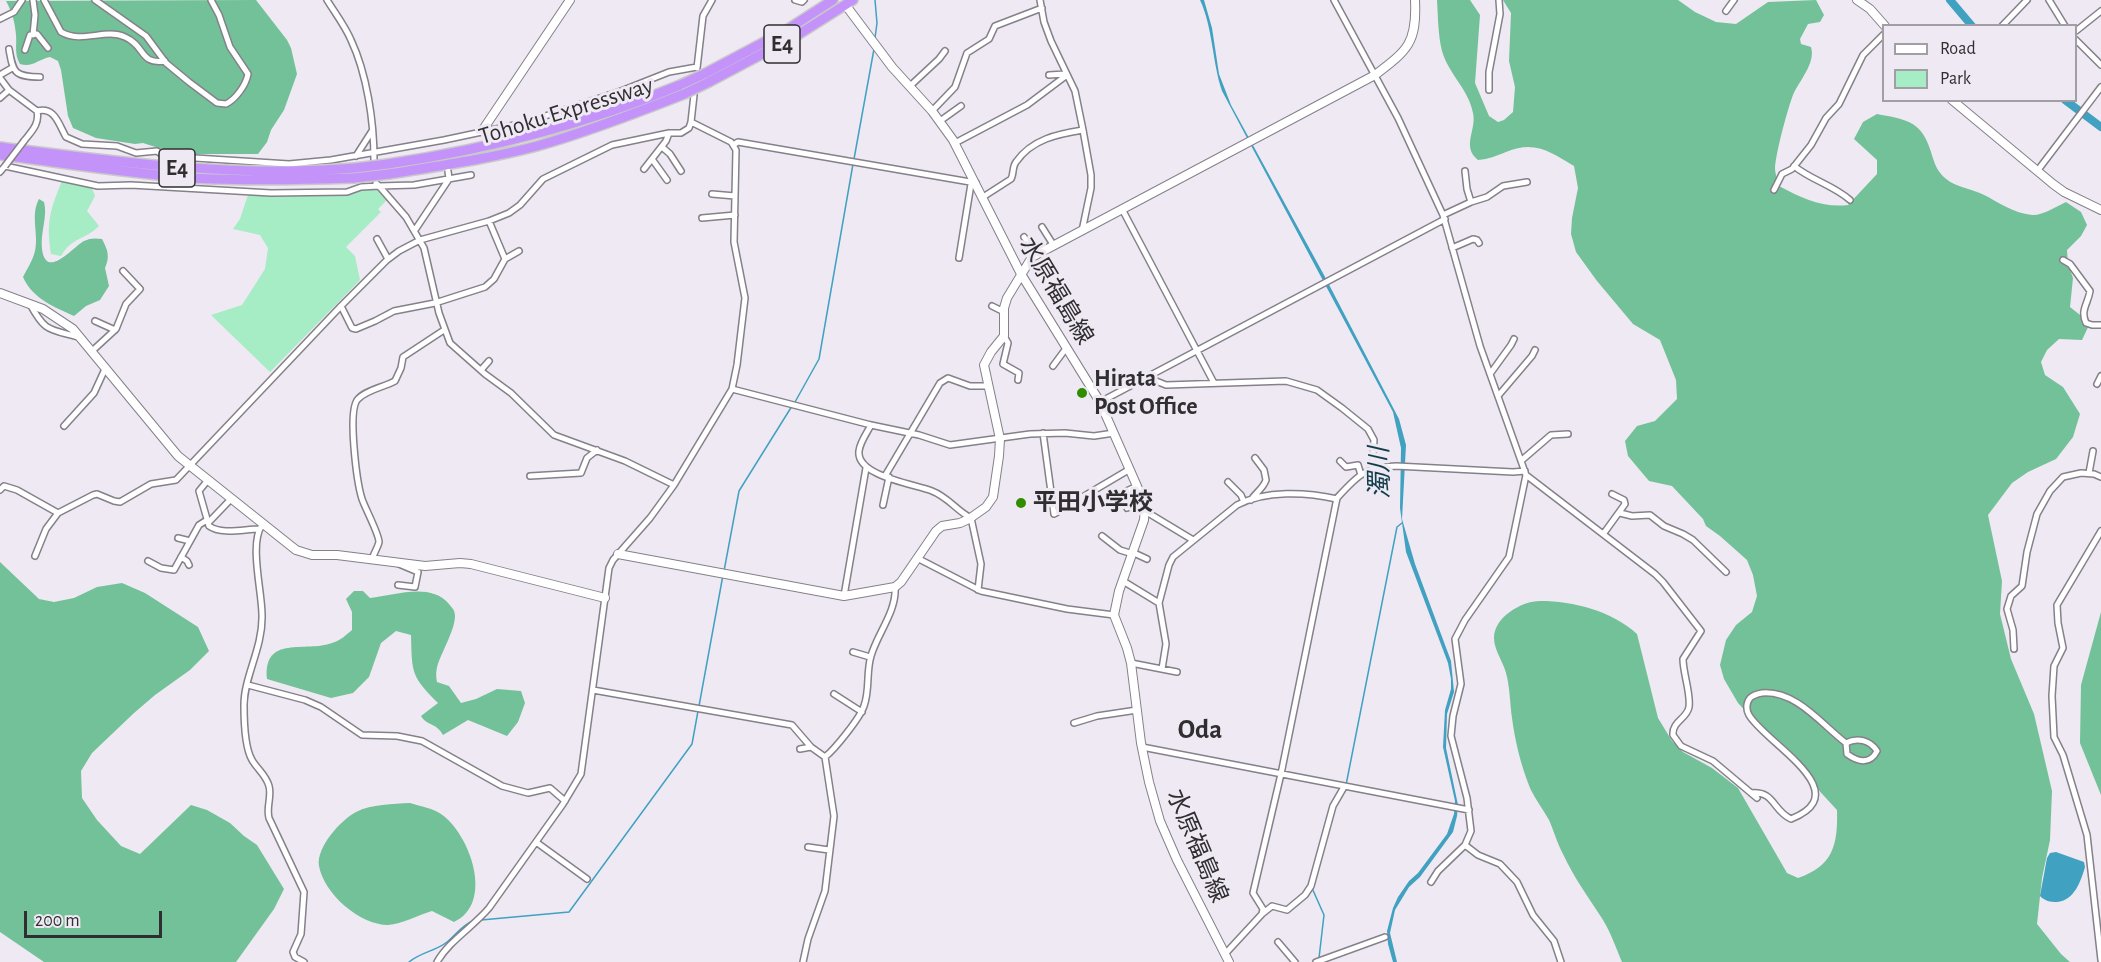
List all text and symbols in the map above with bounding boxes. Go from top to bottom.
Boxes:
legend [1882,24,2077,102]
road number: E4 [764,25,800,63]
text: Road [1940,40,1976,58]
text: Park [1940,70,1971,88]
street label: Tohoku Expressway [475,71,657,151]
road number: E4 [159,149,195,187]
street label: 水原福島線 [1013,232,1099,350]
place label: Hirata Post Office [1094,365,1197,421]
marker: Hirata Post Office [1075,386,1089,400]
water label: 濁川 [1364,447,1396,499]
place label: 平田小学校 [1033,489,1153,517]
marker: 平田小学校 [1014,496,1028,510]
district label: Oda [1178,714,1222,746]
street label: 水原福島線 [1160,785,1234,907]
scale bar [27,899,165,937]
text: 200 m [35,912,80,930]

